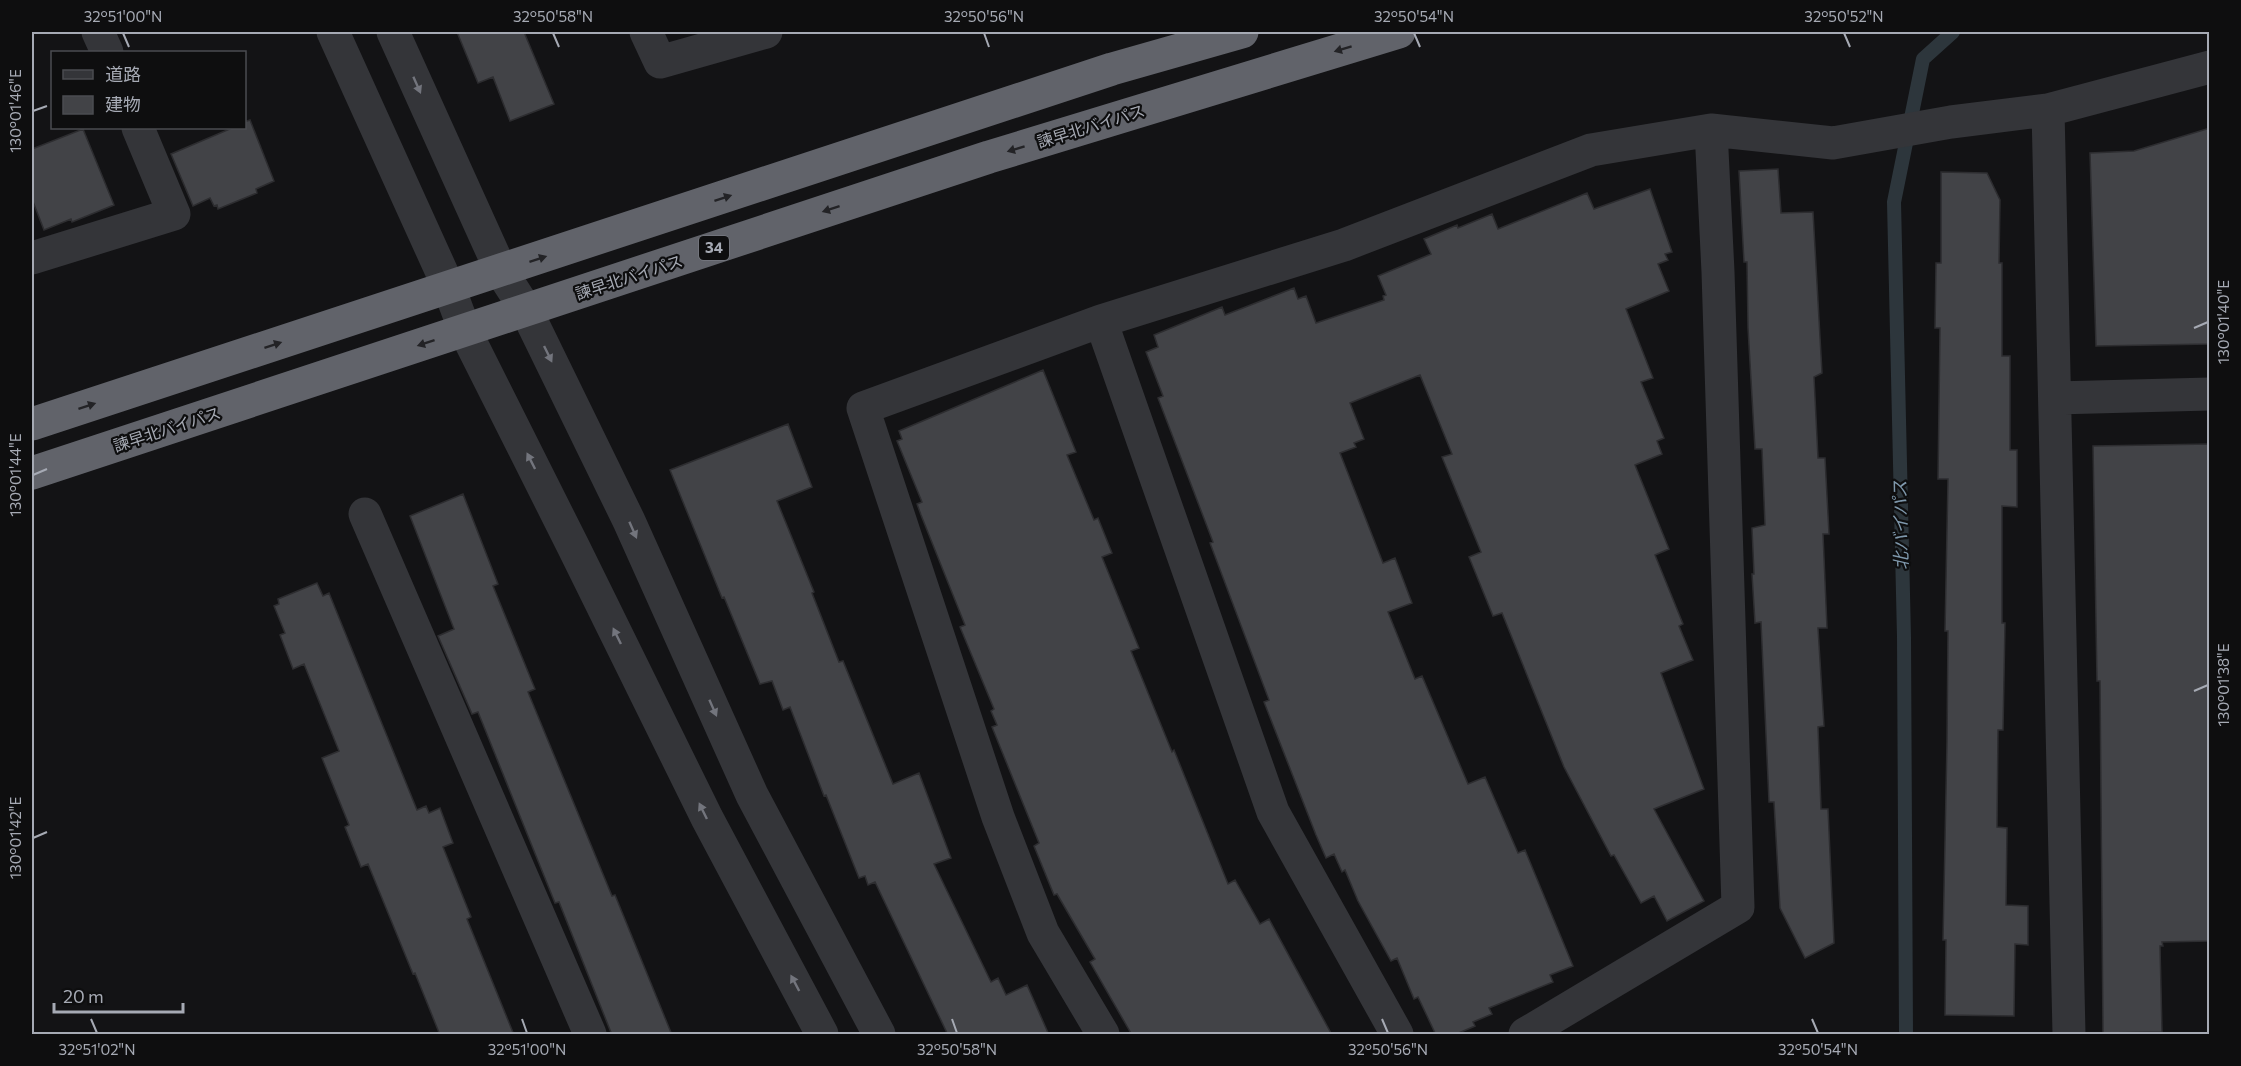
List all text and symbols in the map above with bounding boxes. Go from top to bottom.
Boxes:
text: 32°51'00"N [84,7,162,25]
text: 32°50'58"N [513,7,593,25]
text: 32°50'56"N [944,7,1024,25]
text: 32°50'54"N [1374,7,1454,25]
text: 32°50'52"N [1804,7,1884,25]
one-way arrow [1334,45,1352,54]
legend [51,51,246,129]
text: 道路 [105,63,141,85]
text: 130°01'46"E [6,69,24,153]
one-way arrow [412,76,421,93]
text: 建物 [105,93,141,115]
street label: 諫早北バイパス [1035,100,1147,151]
one-way arrow [1007,145,1025,154]
one-way arrow [714,192,732,202]
one-way arrow [822,205,840,215]
road number: 34 [699,236,729,260]
street label: 諫早北バイパス [573,250,685,303]
one-way arrow [529,254,547,263]
text: 130°01'40"E [2214,280,2232,364]
one-way arrow [417,339,435,349]
one-way arrow [264,340,282,350]
one-way arrow [543,346,552,363]
one-way arrow [78,400,96,410]
street label: 諫早北バイパス [111,402,223,455]
text: 130°01'44"E [6,433,24,517]
one-way arrow [526,452,536,470]
water label: 北バイパス [1888,480,1912,570]
one-way arrow [628,521,638,539]
one-way arrow [613,627,622,644]
text: 130°01'38"E [2214,643,2232,727]
one-way arrow [708,699,717,716]
text: 130°01'42"E [6,797,24,879]
one-way arrow [699,802,708,819]
one-way arrow [790,974,800,991]
scale bar [54,976,183,1014]
text: 20 m [63,985,104,1007]
text: 32°51'02"N [58,1040,136,1058]
text: 32°51'00"N [488,1040,566,1058]
text: 32°50'58"N [917,1040,997,1058]
text: 32°50'56"N [1348,1040,1428,1058]
text: 32°50'54"N [1778,1040,1858,1058]

